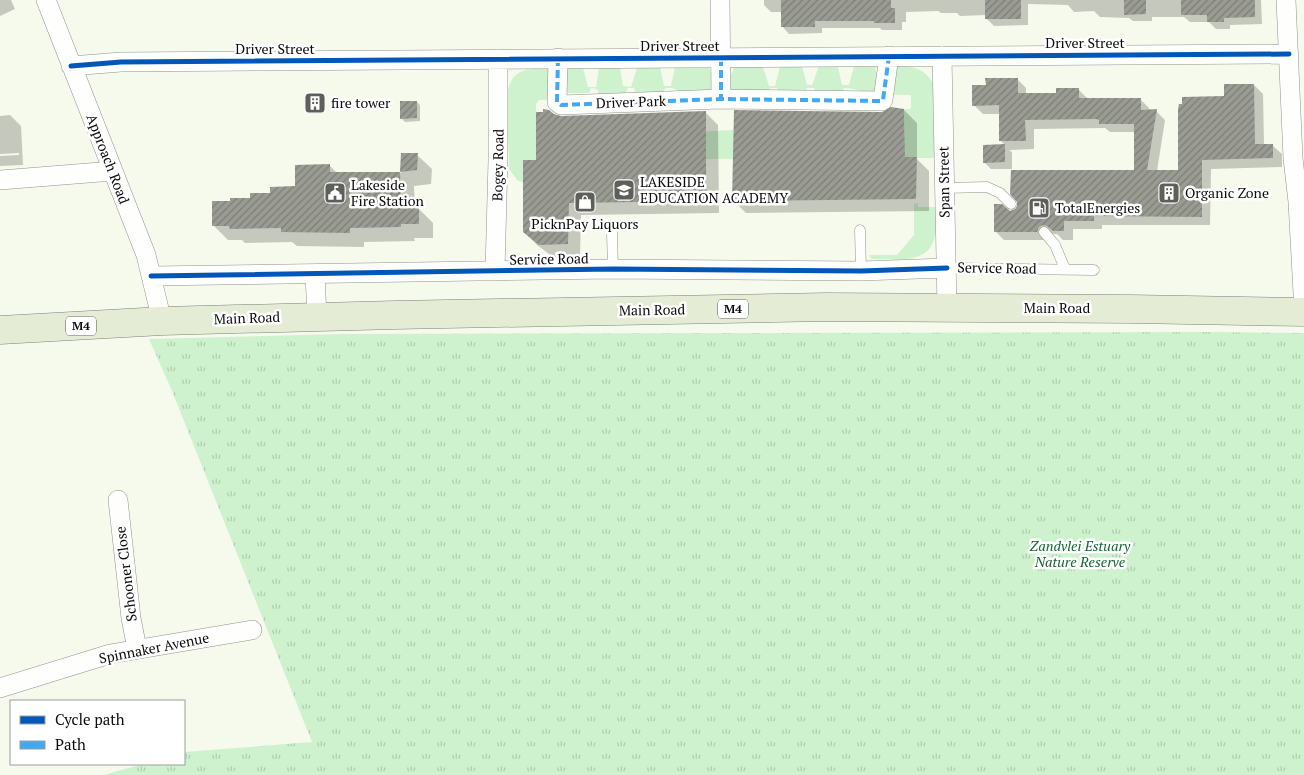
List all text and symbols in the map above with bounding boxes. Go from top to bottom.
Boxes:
street label: Driver Street [1045,33,1126,52]
street label: Driver Street [640,36,721,55]
street label: Driver Street [235,39,316,58]
building icon: fire tower [303,91,327,115]
street label: Driver Park [596,91,667,112]
place label: fire tower [331,93,391,112]
street label: Approach Road [83,111,134,207]
street label: Bogey Road [487,128,508,201]
street label: Span Street [933,145,954,218]
place label: LAKESIDE EDUCATION ACADEMY [640,172,789,207]
place label: Lakeside Fire Station [351,175,425,210]
school or university icon: LAKESIDE EDUCATION ACADEMY [612,178,636,202]
public building icon: Lakeside Fire Station [323,181,347,205]
building icon: Organic Zone [1157,181,1181,205]
place label: Organic Zone [1185,183,1269,202]
shop icon: PicknPay Liquors [573,190,597,214]
fuel station icon: TotalEnergies [1027,196,1051,220]
place label: TotalEnergies [1055,198,1140,217]
place label: PicknPay Liquors [531,214,639,233]
street label: Service Road [509,248,589,269]
street label: Service Road [957,257,1037,278]
street label: Main Road [1024,298,1090,317]
street label: Main Road [619,299,686,320]
road number: M4 [718,300,748,318]
street label: Main Road [213,307,281,328]
road number: M4 [66,316,96,336]
street label: Schooner Close [110,525,141,623]
park label: Zandvlei Estuary Nature Reserve [1030,536,1131,571]
street label: Spinnaker Avenue [97,628,211,668]
legend [10,700,185,765]
text: Cycle path [55,709,125,729]
text: Path [55,734,86,754]

